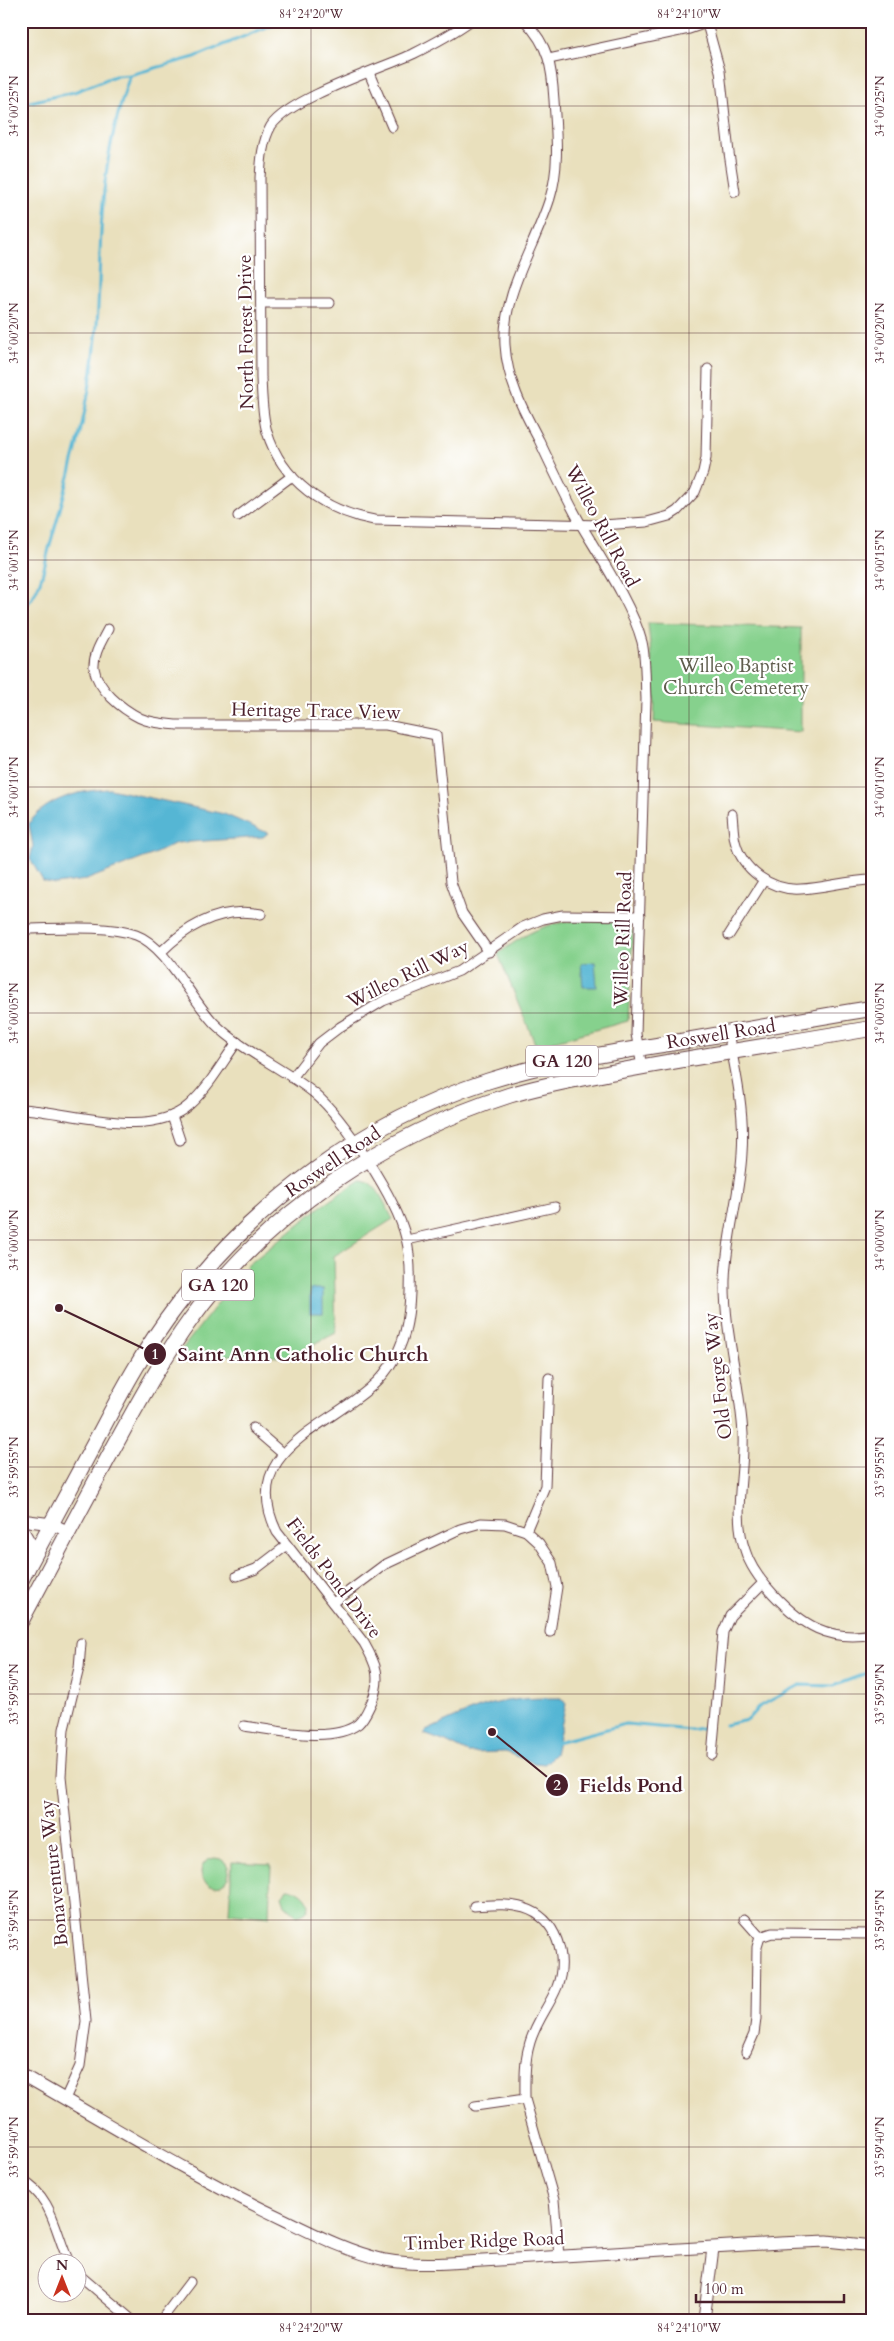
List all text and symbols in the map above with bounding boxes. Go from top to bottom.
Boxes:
text: 84°24'20"W [279,6,344,22]
text: 84°24'10"W [657,6,722,22]
text: 34°00'25"N [6,75,22,136]
text: 34°00'25"N [872,75,888,136]
street label: North Forest Drive [232,254,260,410]
text: 34°00'20"N [6,302,22,363]
text: 34°00'20"N [872,302,888,363]
street label: Willeo Rill Road [558,459,645,592]
text: 34°00'15"N [6,529,22,590]
text: 34°00'15"N [872,529,888,590]
park label: Willeo Baptist Church Cemetery [663,653,809,701]
street label: Heritage Trace View [231,697,401,725]
text: 34°00'10"N [6,756,22,817]
text: 34°00'10"N [872,756,888,817]
street label: Willeo Rill Road [608,871,638,1008]
street label: Willeo Rill Way [342,933,473,1015]
text: 34°00'05"N [6,982,22,1043]
text: 34°00'05"N [872,982,888,1043]
street label: Roswell Road [665,1013,777,1055]
road number: GA 120 [526,1046,598,1076]
street label: Roswell Road [280,1120,386,1204]
text: 34°00'00"N [6,1209,22,1270]
text: 34°00'00"N [872,1209,888,1270]
road number: GA 120 [182,1270,254,1300]
street label: Old Forge Way [697,1311,739,1441]
callout: Saint Ann Catholic Church [143,1336,439,1371]
text: Saint Ann Catholic Church [178,1341,429,1368]
text: 1 [151,1344,159,1364]
text: 33°59'55"N [6,1436,22,1497]
text: 33°59'55"N [872,1436,888,1497]
street label: Fields Pond Drive [280,1512,388,1644]
text: 33°59'50"N [6,1663,22,1724]
text: 33°59'50"N [872,1663,888,1724]
callout: Fields Pond [544,1767,693,1802]
text: Fields Pond [579,1772,684,1799]
text: 2 [553,1775,561,1795]
street label: Bonaventure Way [33,1798,75,1948]
text: 33°59'45"N [6,1889,22,1950]
text: 33°59'45"N [872,1889,888,1950]
text: 33°59'40"N [6,2116,22,2177]
text: 33°59'40"N [872,2116,888,2177]
street label: Timber Ridge Road [403,2225,565,2257]
north arrow [38,2254,88,2304]
text: N [56,2256,68,2275]
scale bar [696,2271,844,2303]
text: 100 m [704,2279,744,2299]
text: 84°24'20"W [279,2320,344,2336]
text: 84°24'10"W [657,2320,722,2336]

